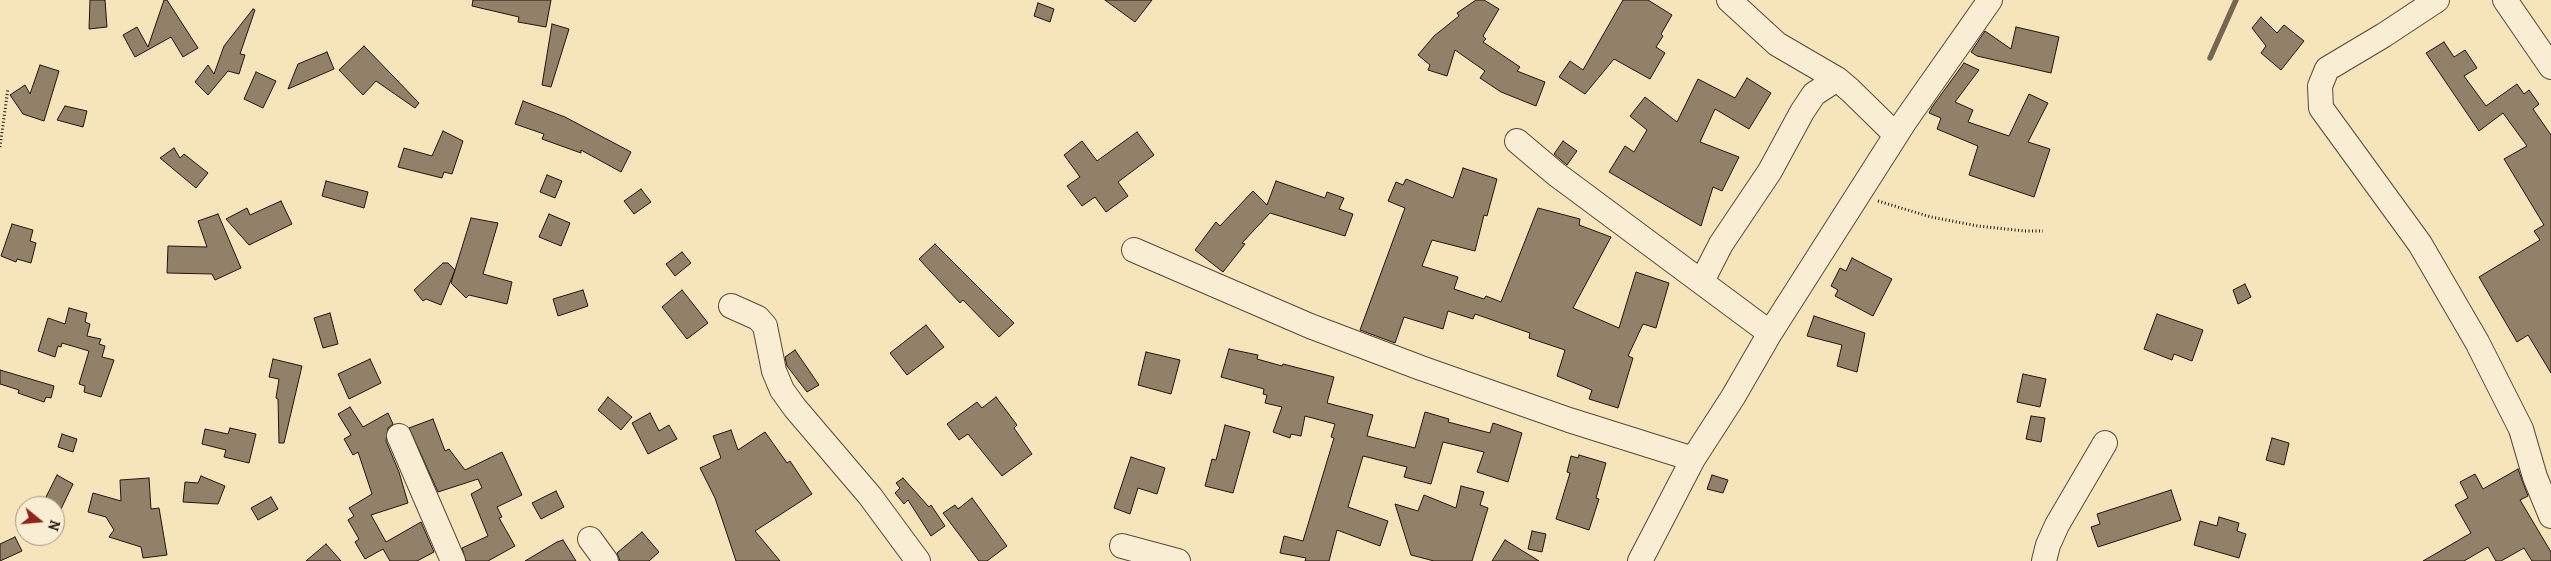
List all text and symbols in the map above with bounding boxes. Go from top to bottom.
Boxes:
north arrow [15,496,65,546]
text: N [43,518,64,533]

